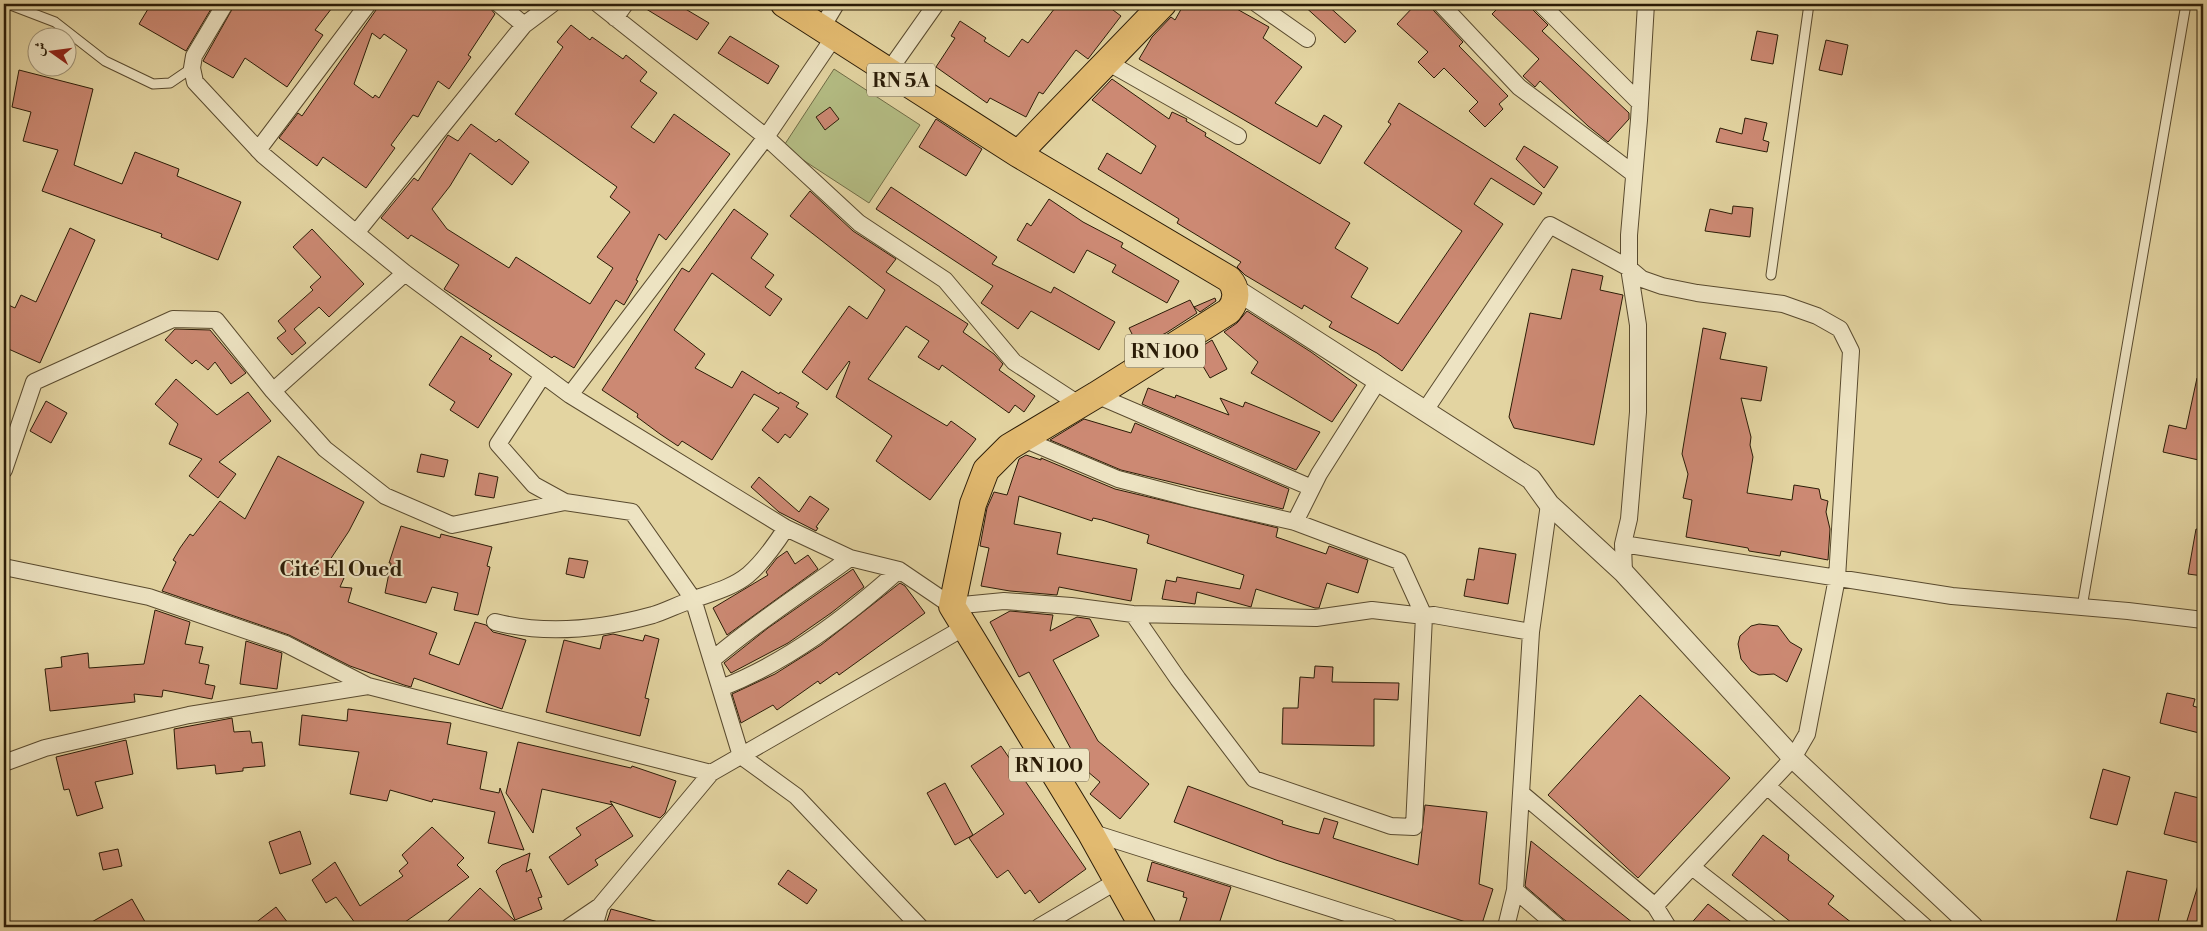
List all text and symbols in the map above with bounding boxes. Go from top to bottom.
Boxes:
north arrow [28,28,78,78]
text: ش [30,40,51,58]
road number: RN 5A [867,64,935,96]
road number: RN 100 [1125,334,1205,368]
district label: Cité El Oued [279,557,403,583]
road number: RN 100 [1009,748,1089,782]

